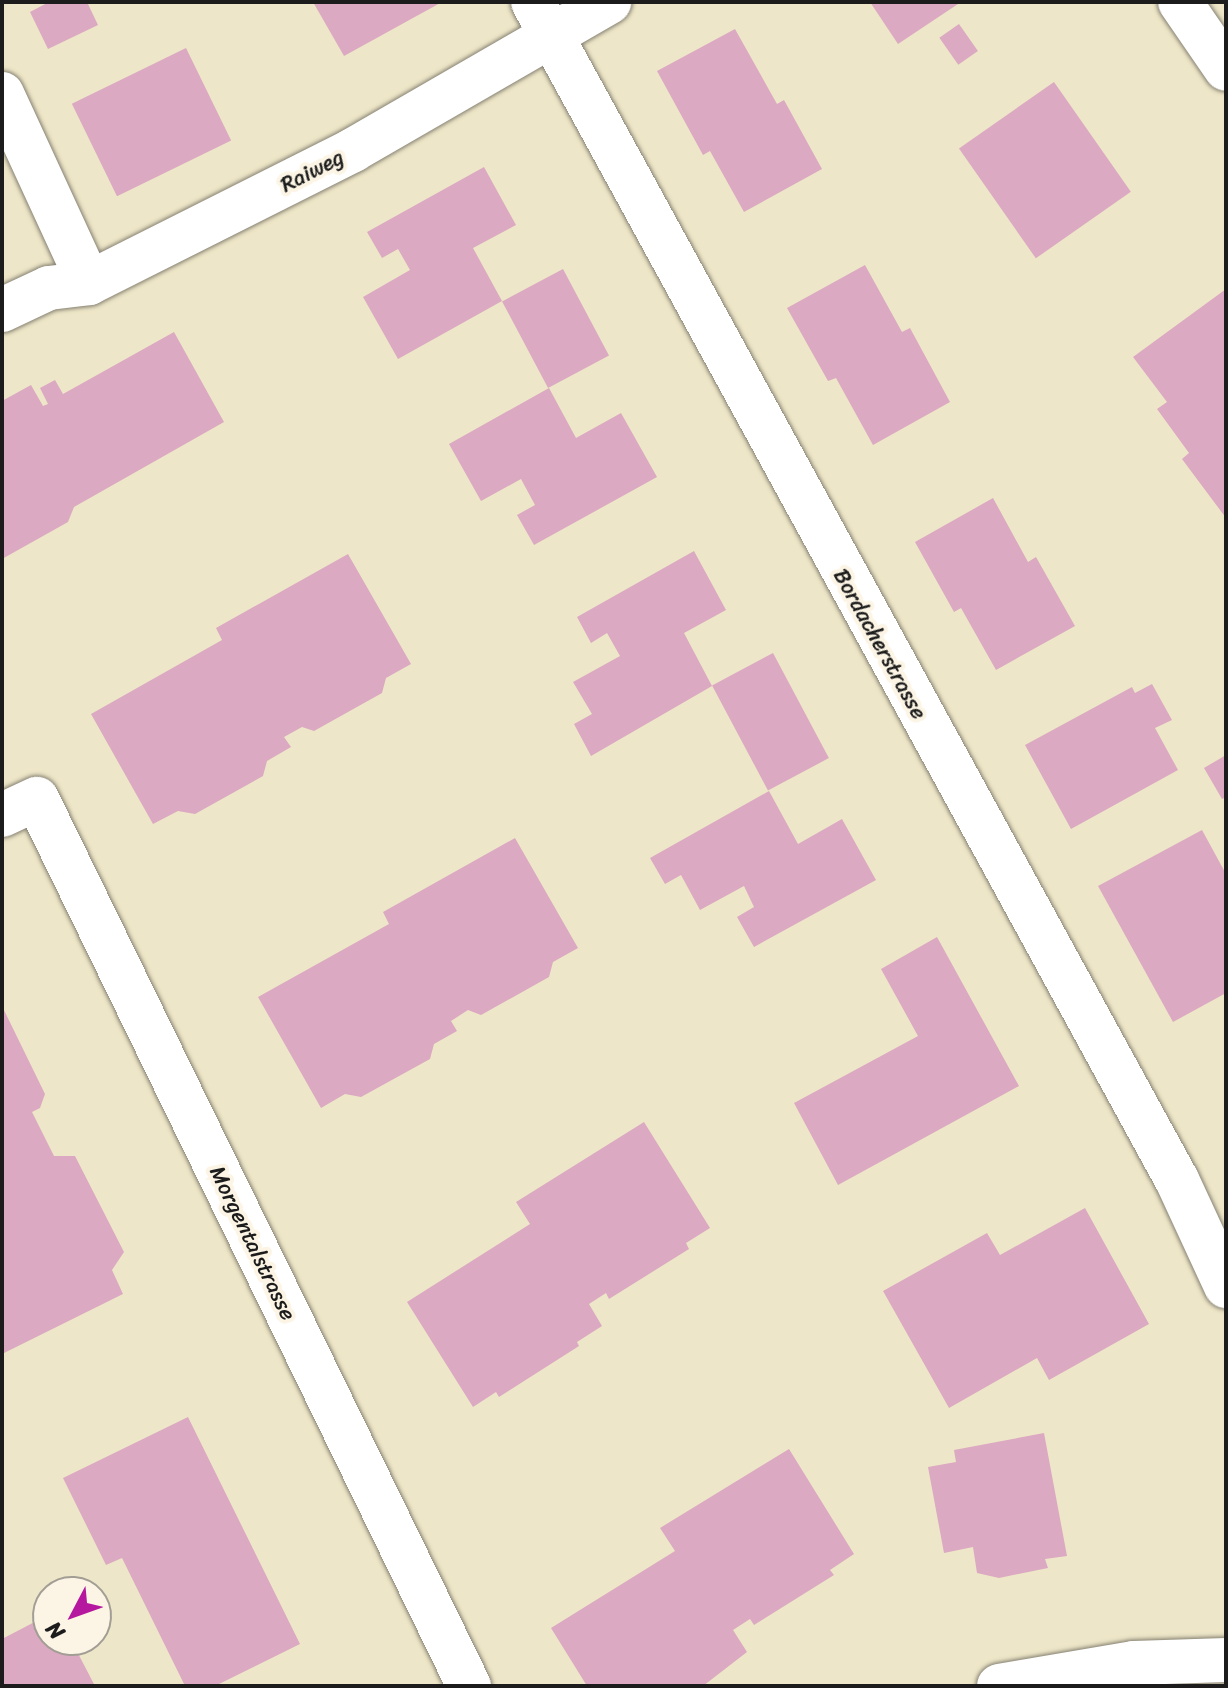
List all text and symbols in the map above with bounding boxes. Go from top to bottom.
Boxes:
street label: Raiweg [276,144,348,198]
street label: Bordacherstrasse [828,564,932,724]
street label: Morgentalstrasse [204,1161,302,1325]
north arrow [32,1576,112,1656]
text: N [35,1612,75,1649]

